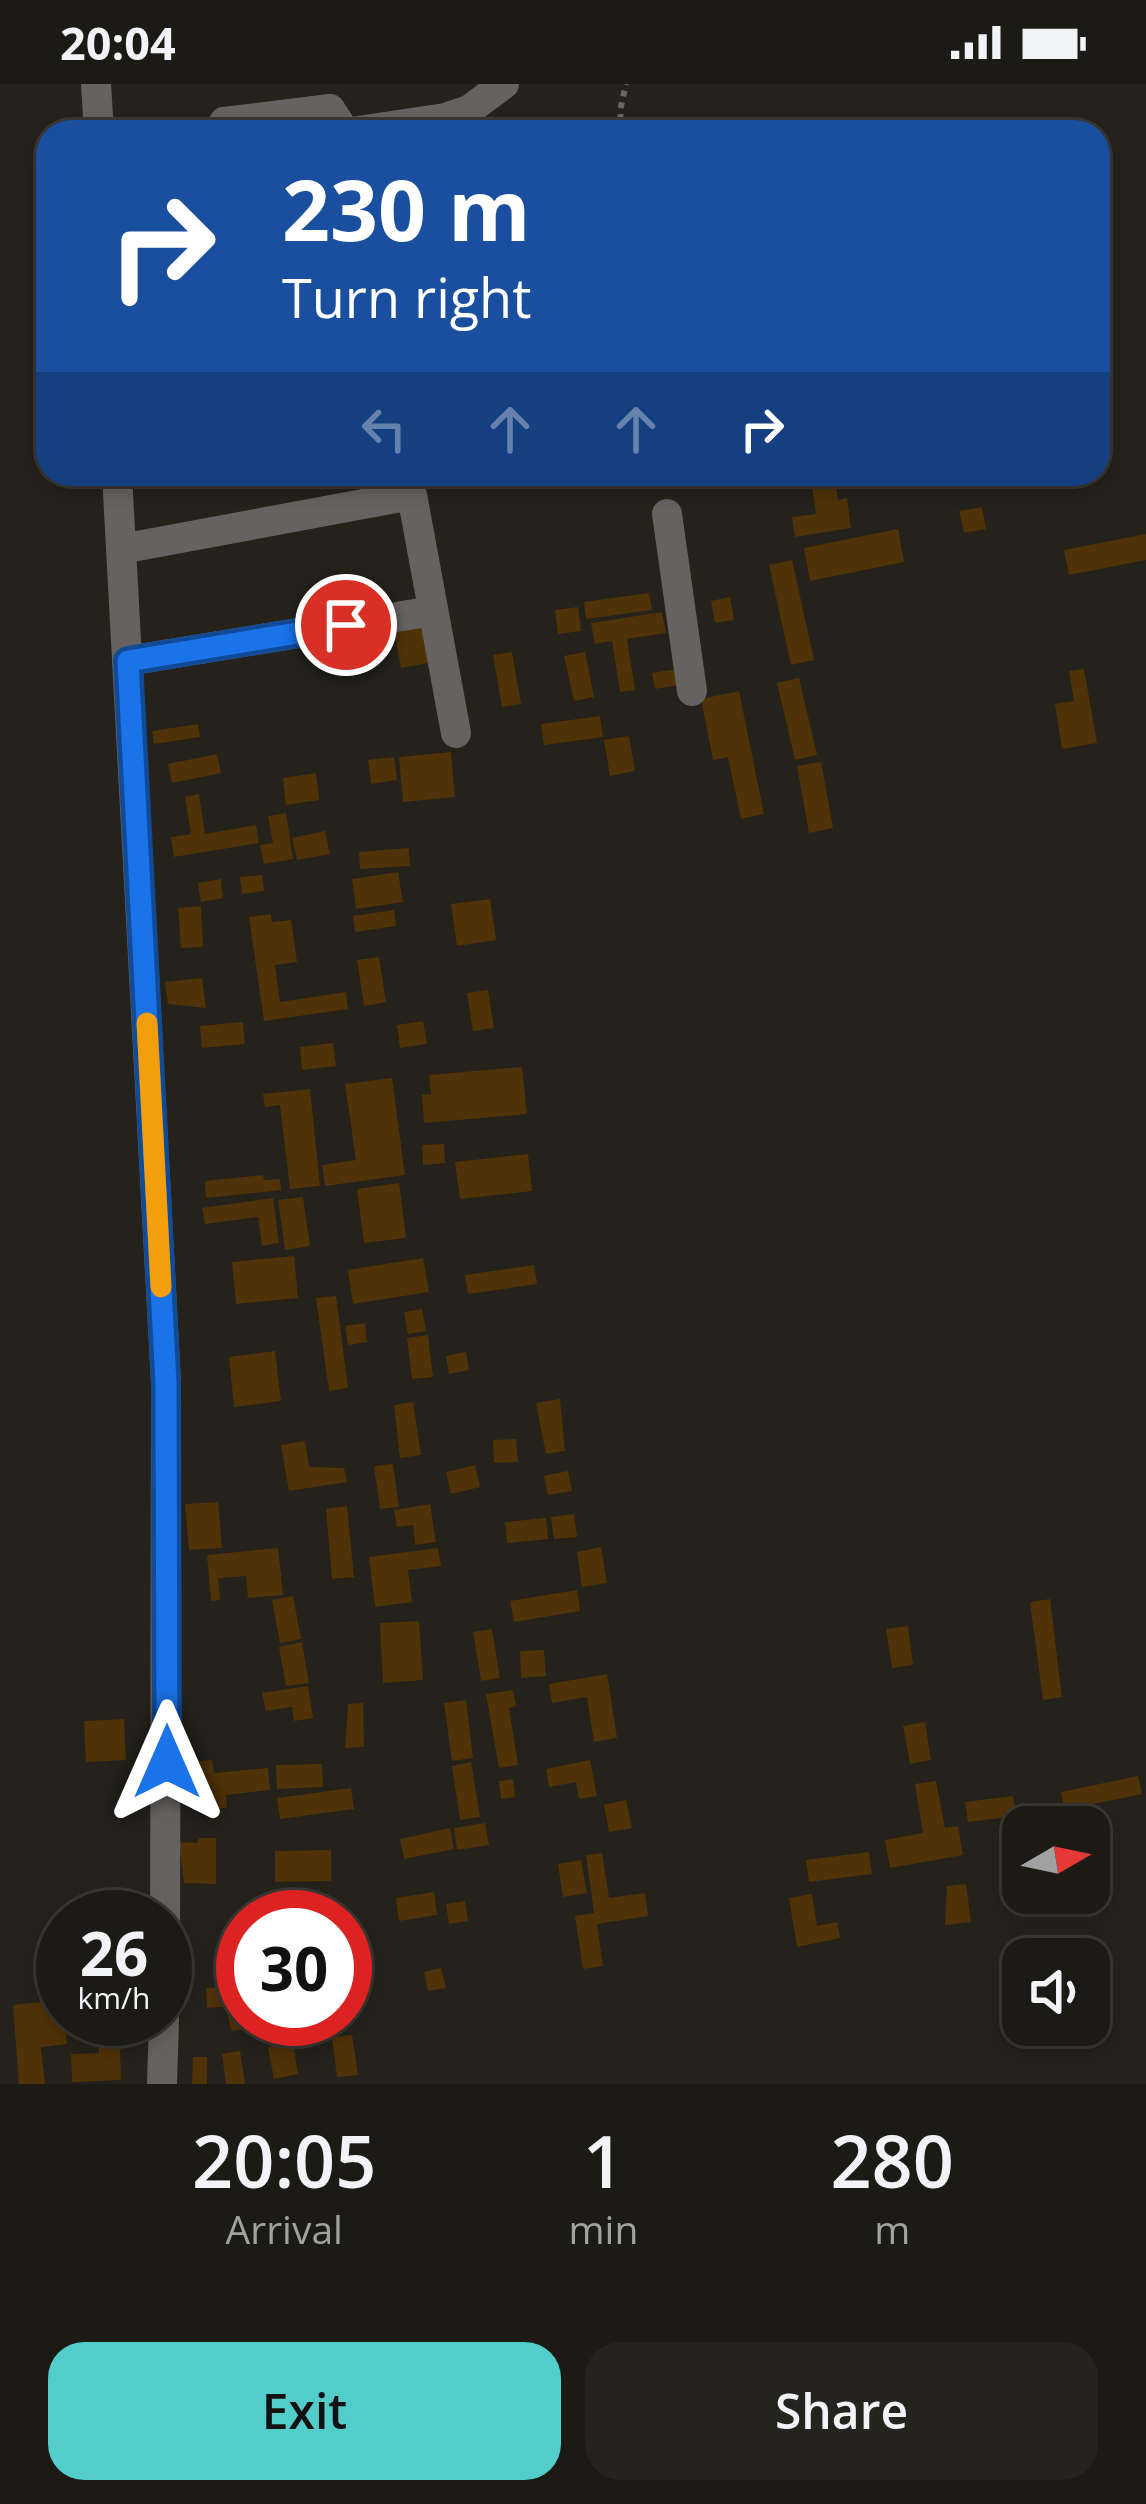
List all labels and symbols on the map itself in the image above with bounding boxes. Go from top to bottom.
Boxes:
pin [295,574,397,676]
position arrow [104,1699,230,1825]
north arrow [1002,1806,1110,1914]
speed limit sign: 30 [216,1890,372,2046]

